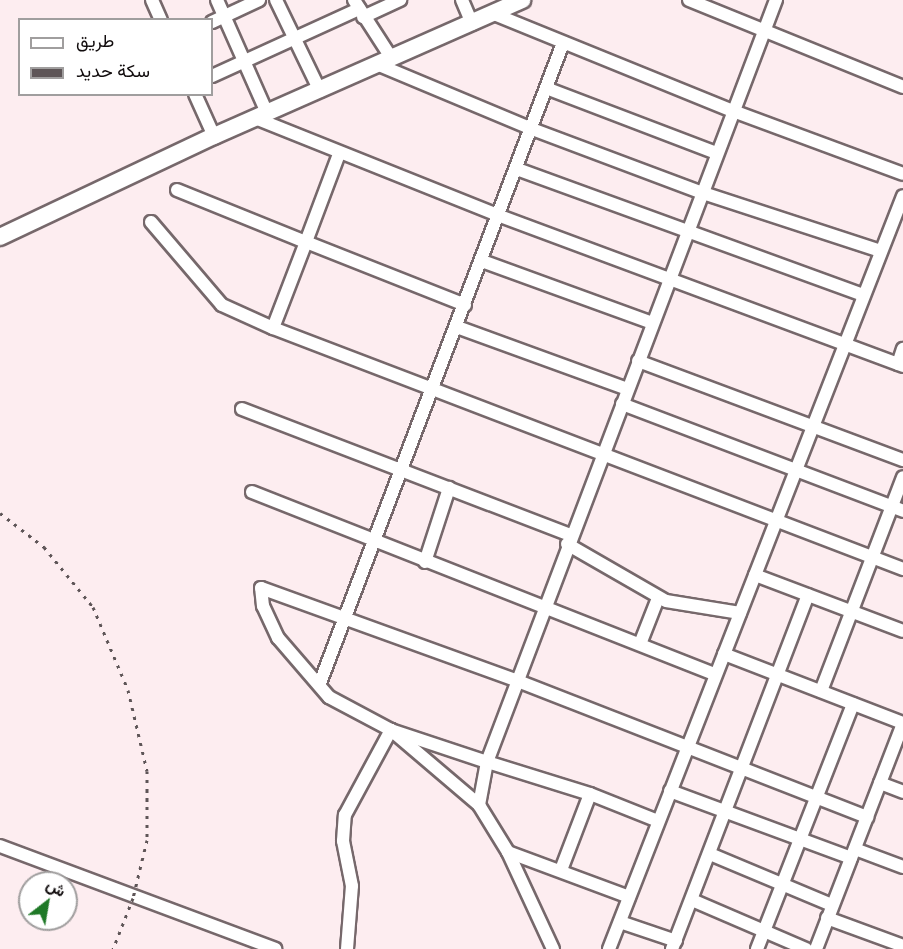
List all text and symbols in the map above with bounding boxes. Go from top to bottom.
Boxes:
legend [18,18,213,96]
text: طريق [76,29,114,51]
text: سكة حديد [76,59,150,81]
north arrow [18,871,78,931]
text: ش [43,874,70,901]

